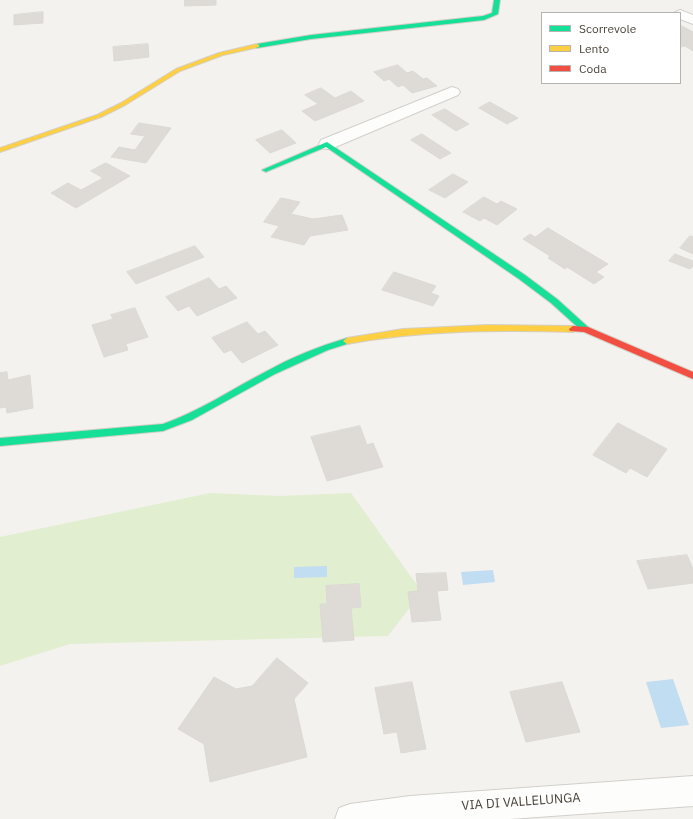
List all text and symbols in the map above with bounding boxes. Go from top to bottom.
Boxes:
legend [541,12,681,84]
text: Scorrevole [579,21,636,36]
text: Lento [579,41,609,56]
text: Coda [579,61,607,76]
street label: VIA DI VALLELUNGA [461,790,581,814]

